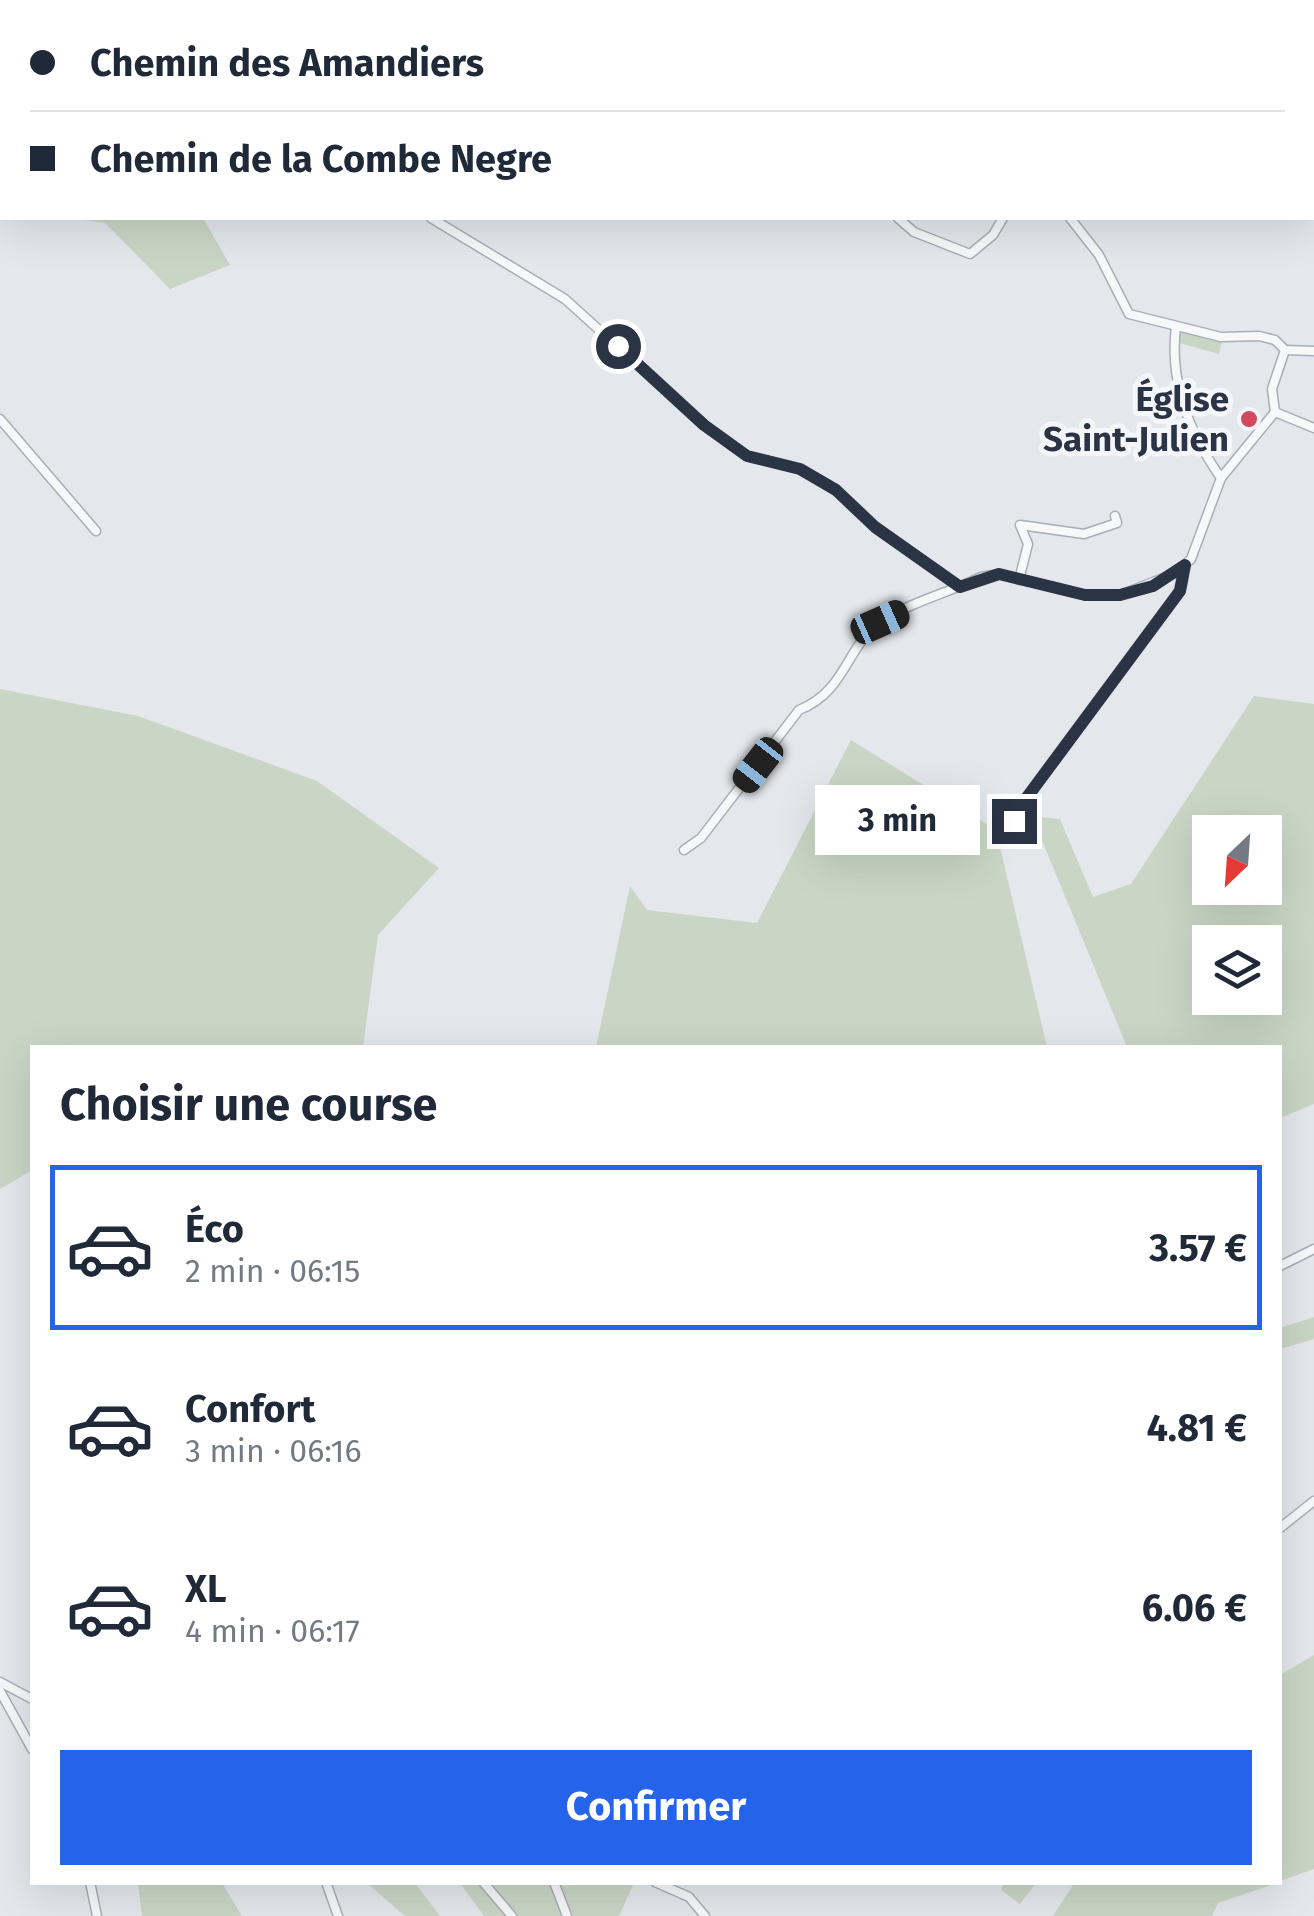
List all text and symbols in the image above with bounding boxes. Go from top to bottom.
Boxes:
text: Chemin des Amandiers [90,40,484,86]
text: Chemin de la Combe Negre [90,136,552,182]
route start [596,324,641,369]
place label: Église Saint-Julien [1043,377,1229,460]
marker: Église Saint-Julien [1238,408,1260,430]
car [846,596,914,648]
car [728,732,788,798]
callout: 3 min [814,786,979,856]
route end [992,799,1037,844]
text: 3 min [858,801,937,839]
north arrow [1192,815,1282,905]
map controls [1192,815,1282,1015]
button: layers [1192,925,1282,1015]
text: Choisir une course [60,1078,437,1132]
icon: car [65,1203,155,1293]
text: Éco [185,1206,244,1252]
text: 3.57 € [1149,1225,1247,1271]
text: 2 min · 06:15 [185,1252,360,1290]
icon: car [65,1383,155,1473]
text: Confort [185,1386,315,1432]
text: 4.81 € [1146,1405,1247,1451]
text: 3 min · 06:16 [185,1432,362,1470]
icon: car [65,1563,155,1653]
text: XL [185,1566,227,1612]
text: 6.06 € [1142,1585,1247,1631]
text: 4 min · 06:17 [185,1612,360,1650]
button: Confirmer [60,1750,1252,1865]

